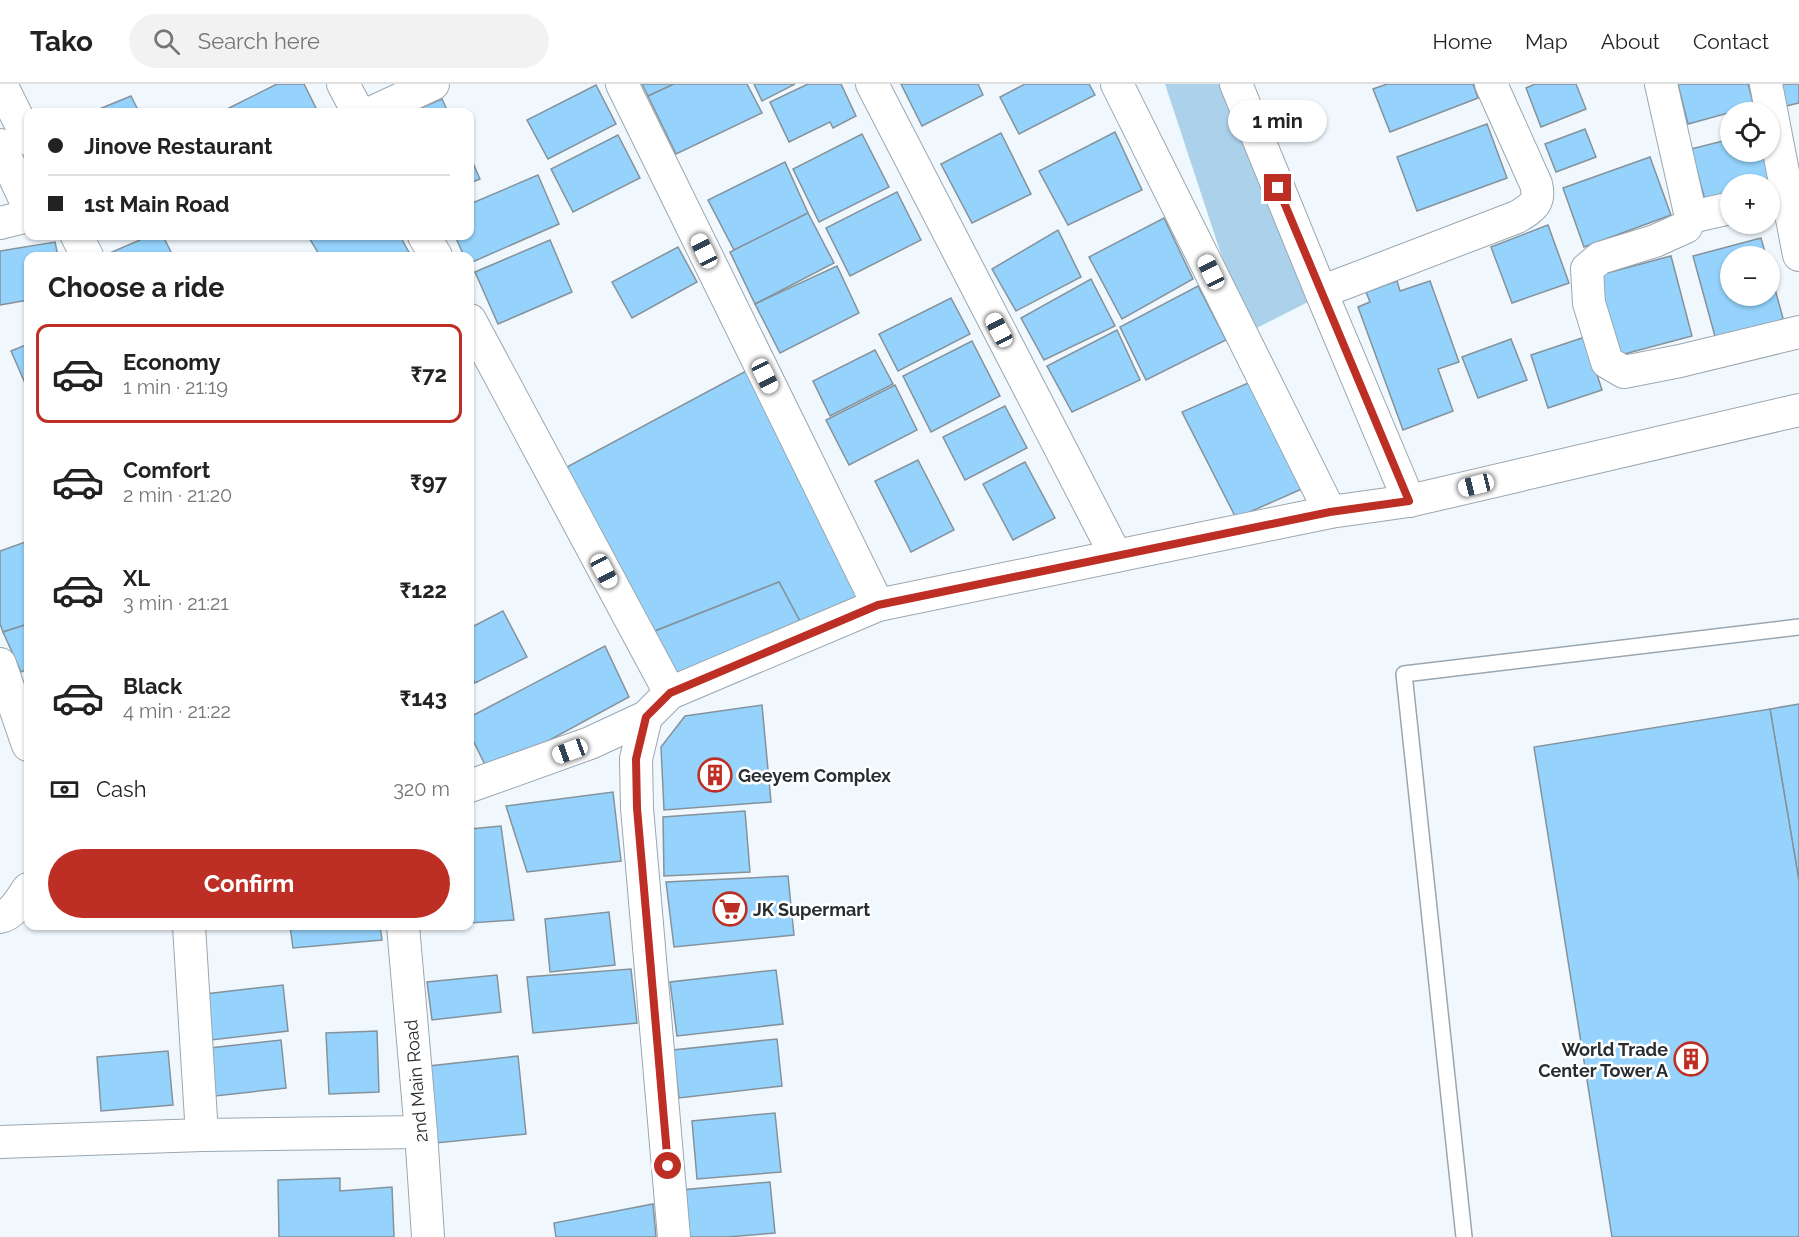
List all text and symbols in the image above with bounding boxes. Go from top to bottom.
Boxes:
search box [129,14,549,68]
text: Tako [30,25,93,58]
icon: search [150,25,183,58]
text: Search here [198,28,320,54]
text: Home [1433,29,1492,54]
text: Map [1525,29,1568,54]
text: About [1601,29,1660,54]
text: Contact [1693,29,1769,54]
callout: 1 min [1228,101,1328,143]
map controls [1720,102,1780,306]
button: locate [1720,102,1780,162]
text: 1 min [1252,109,1303,133]
text: Jinove Restaurant [84,133,272,159]
route end [1264,174,1291,201]
button: + [1720,174,1780,234]
text: 1st Main Road [84,191,230,217]
car [688,231,720,271]
button: − [1720,246,1780,306]
car [1195,252,1227,292]
text: Choose a ride [48,272,224,303]
car [983,310,1015,350]
icon: car [51,347,105,401]
text: Economy [123,349,221,375]
car [749,356,781,396]
text: ₹72 [410,361,447,387]
text: 1 min · 21:19 [123,375,228,399]
icon: car [51,455,105,509]
text: Comfort [123,457,210,483]
text: ₹97 [410,469,447,495]
car [1456,472,1496,498]
text: 2 min · 21:20 [123,483,232,507]
car [588,551,620,591]
icon: car [51,563,105,617]
text: XL [123,565,150,591]
text: ₹122 [400,577,447,603]
text: 3 min · 21:21 [123,591,229,615]
icon: car [51,671,105,725]
text: Black [123,673,182,699]
text: ₹143 [400,685,447,711]
text: 4 min · 21:22 [123,699,231,723]
car [550,736,590,766]
building icon: Geeyem Complex [697,757,733,793]
place label: Geeyem Complex [738,765,891,786]
icon: cash [48,773,81,806]
text: Cash [96,776,147,802]
text: 320 m [393,777,450,801]
button: Confirm [48,849,450,918]
supermarket icon: JK Supermart [712,891,748,927]
place label: JK Supermart [753,899,870,920]
street label: 2nd Main Road [400,1019,432,1143]
place label: World Trade Center Tower A [1538,1039,1669,1081]
building icon: World Trade Center Tower A [1673,1041,1709,1077]
route start [654,1152,681,1179]

